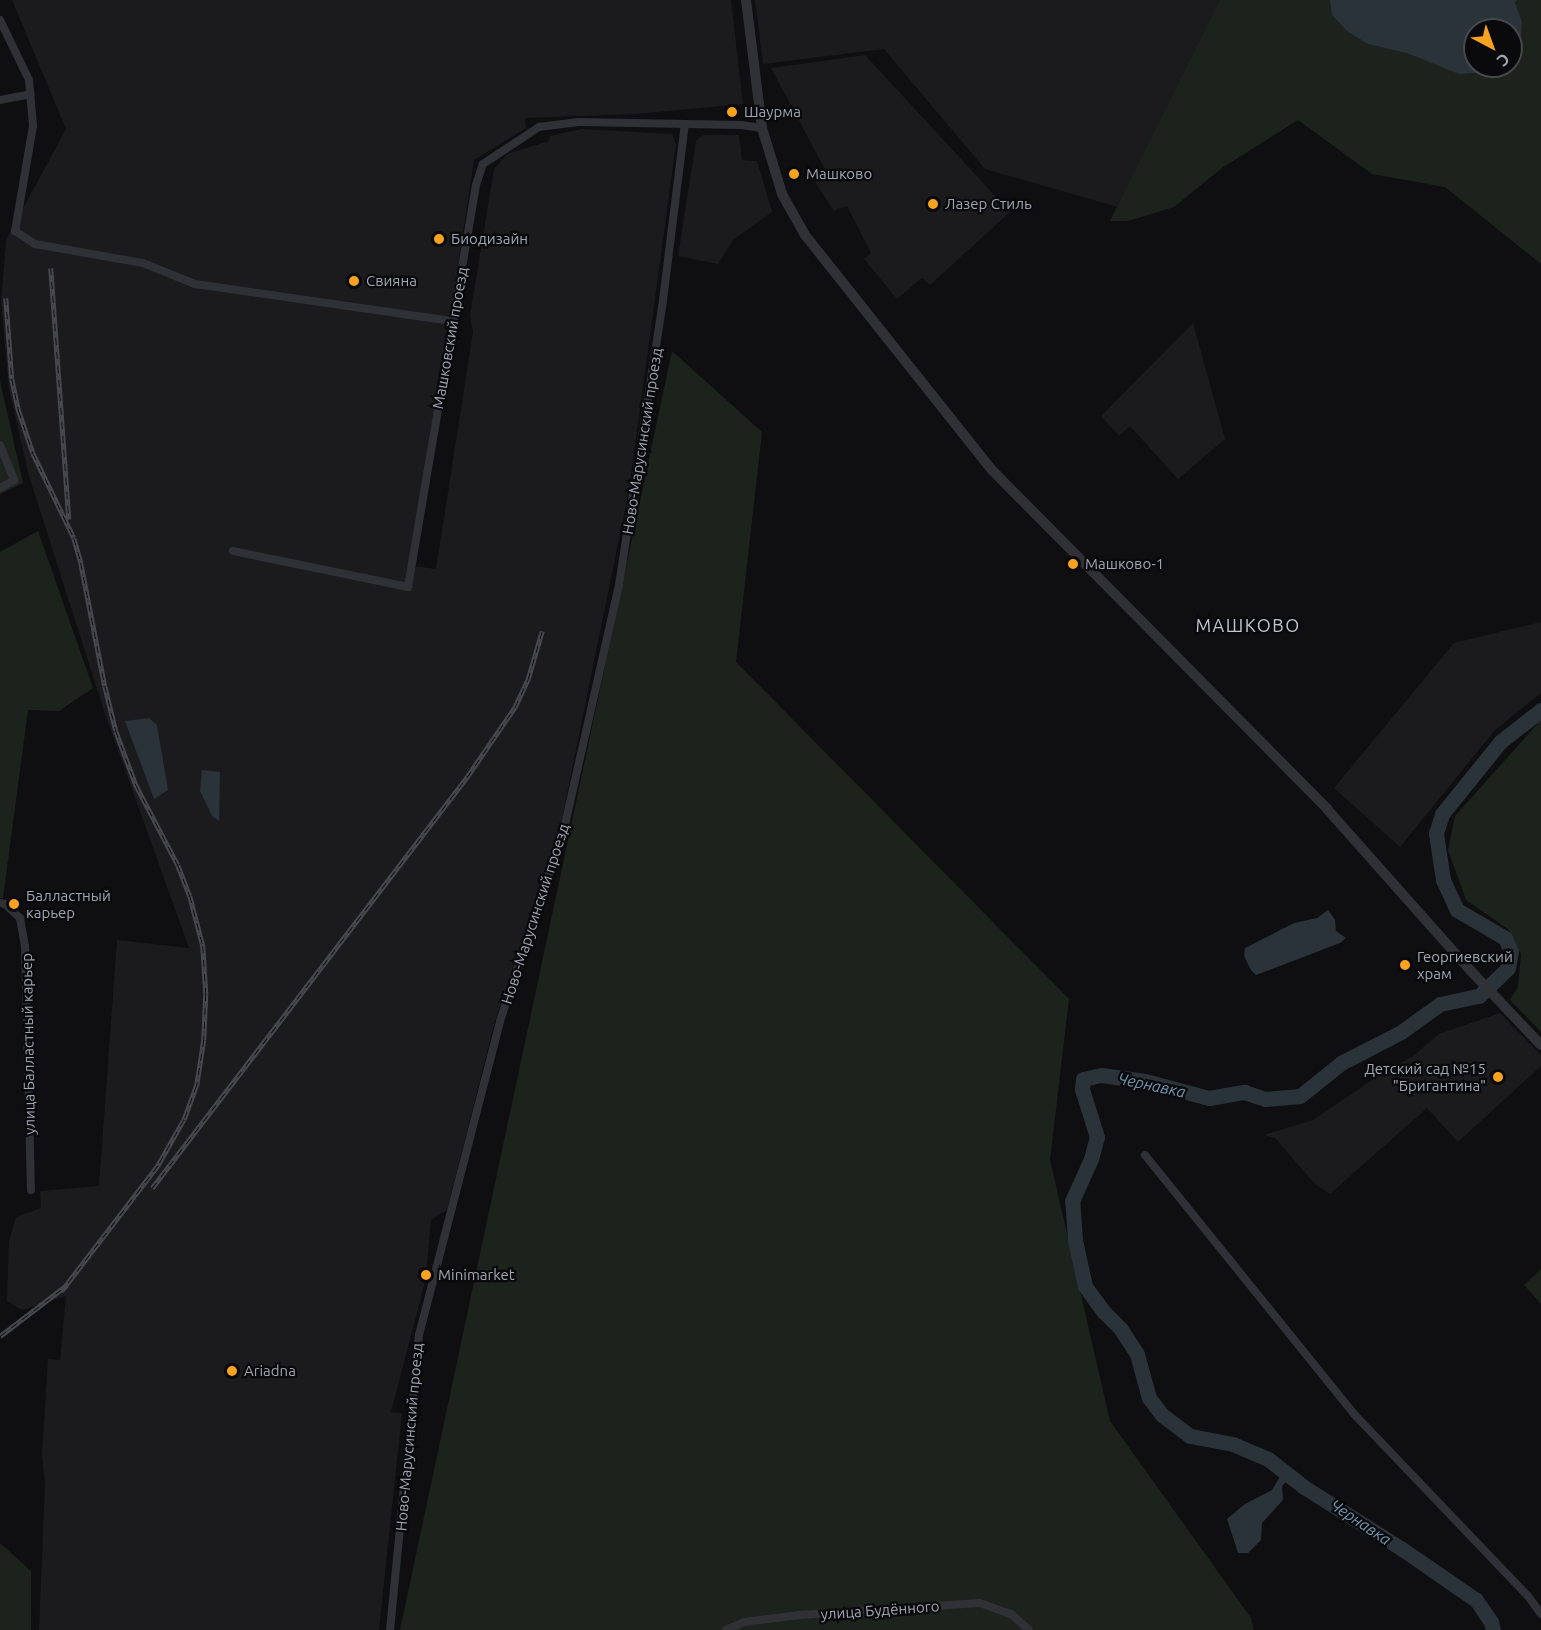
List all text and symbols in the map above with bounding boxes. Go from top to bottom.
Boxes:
north arrow [1463,18,1523,78]
text: С [1494,50,1513,70]
place label: Шаурма [744,103,801,121]
marker: Шаурма [725,105,739,119]
place label: Машково [806,165,872,183]
marker: Машково [787,167,801,181]
place label: Лазер Стиль [945,195,1032,213]
marker: Лазер Стиль [926,197,940,211]
place label: Биодизайн [451,230,528,248]
marker: Биодизайн [432,232,446,246]
street label: Машковский проезд [429,266,471,410]
place label: Свияна [366,272,417,290]
marker: Свияна [347,274,361,288]
street label: Ново-Марусинский проезд [618,346,666,536]
place label: Машково-1 [1085,555,1164,573]
marker: Машково-1 [1066,557,1080,571]
district label: МАШКОВО [1195,614,1301,636]
street label: Ново-Марусинский проезд [497,822,573,1006]
place label: Балластный карьер [26,886,111,921]
marker: Балластный карьер [7,897,21,911]
place label: Георгиевский храм [1417,947,1513,982]
street label: улица Балластный карьер [17,953,39,1135]
marker: Георгиевский храм [1398,958,1412,972]
place label: Детский сад №15 "Бригантина" [1364,1059,1486,1094]
water label: Чернавка [1117,1068,1187,1102]
marker: Детский сад №15 "Бригантина" [1491,1070,1505,1084]
place label: Minimarket [438,1266,515,1284]
marker: Minimarket [419,1268,433,1282]
street label: Ново-Марусинский проезд [392,1342,426,1532]
place label: Ariadna [244,1362,296,1380]
marker: Ariadna [225,1364,239,1378]
water label: Чернавка [1327,1495,1395,1549]
street label: улица Будённого [820,1597,940,1623]

